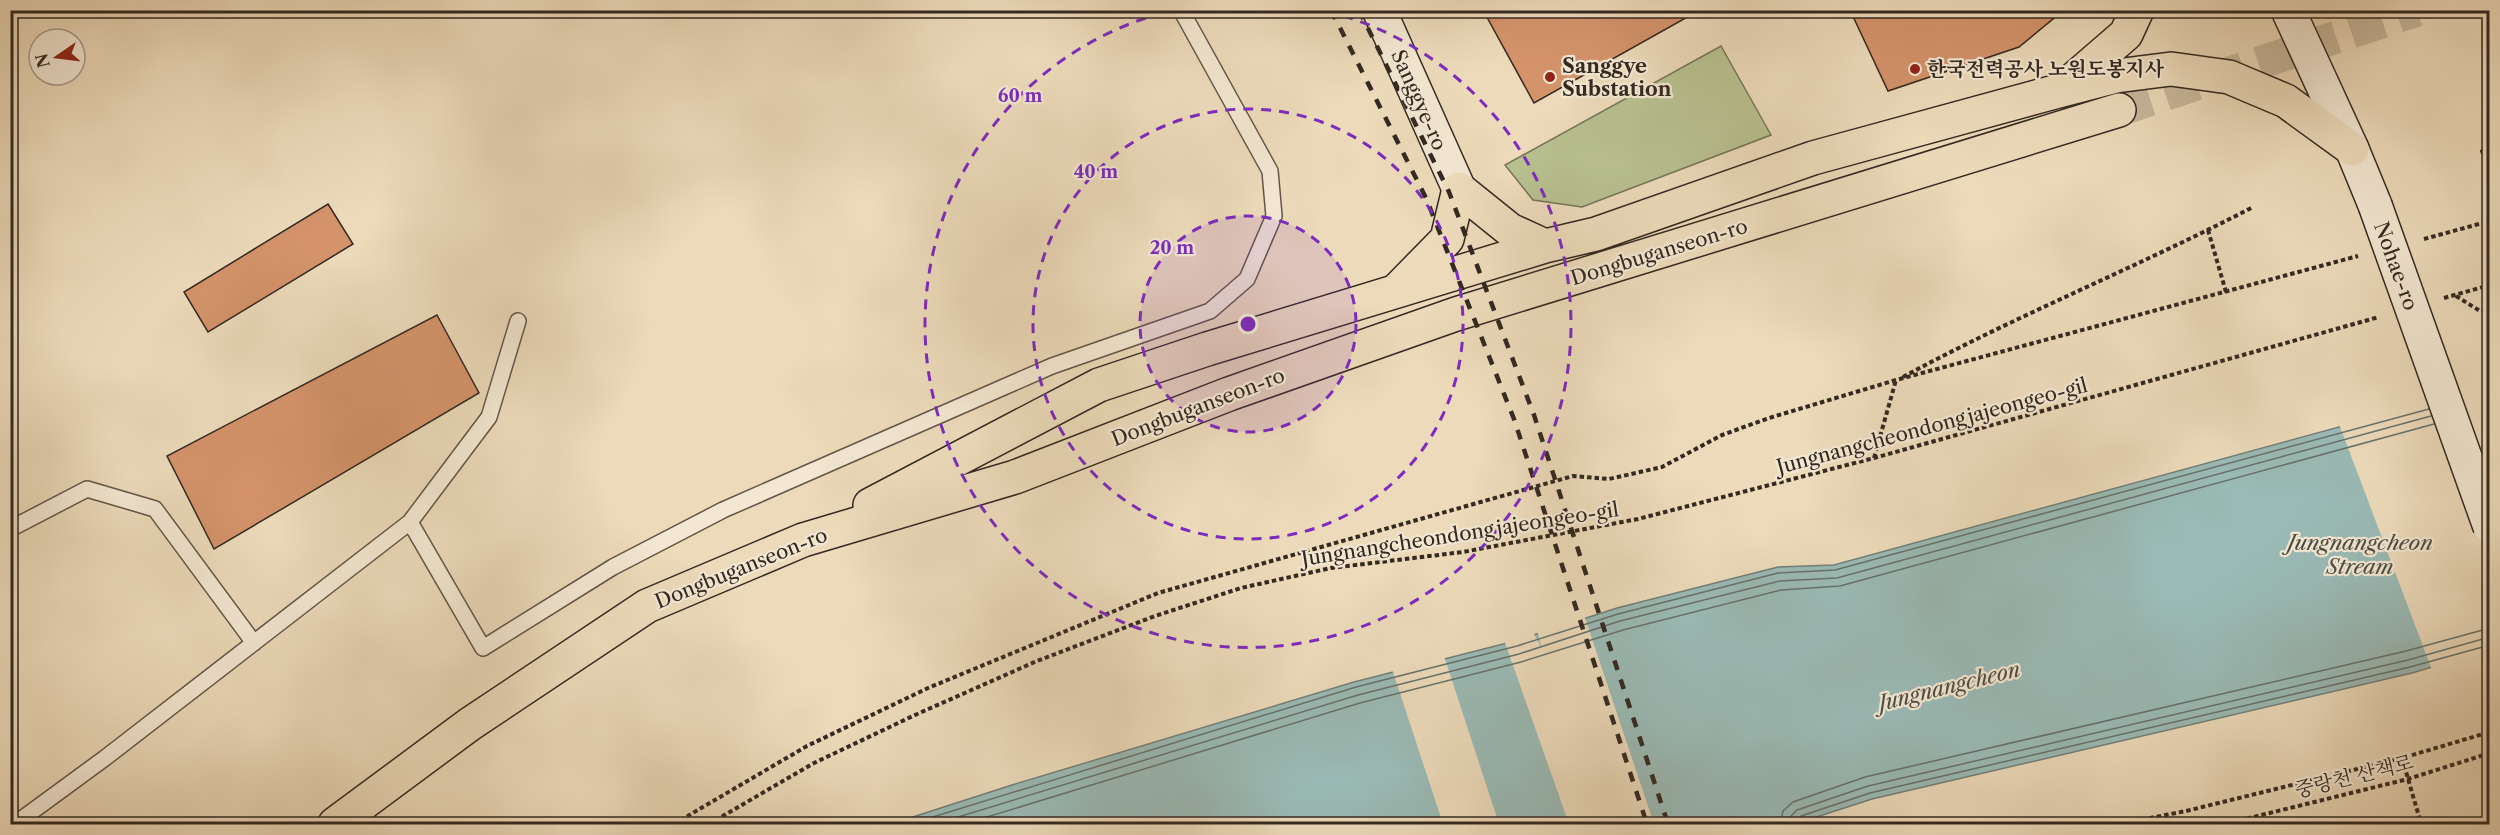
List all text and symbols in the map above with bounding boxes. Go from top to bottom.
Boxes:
north arrow [27,27,87,87]
street label: Sanggye-ro [1386,46,1452,154]
text: N [31,51,54,70]
place label: Sanggye Substation [1562,54,1672,101]
place label: 한국전력공사 노원도봉지사 [1927,57,2165,81]
marker: 한국전력공사 노원도봉지사 [1908,62,1922,76]
marker: Sanggye Substation [1543,70,1557,84]
text: 60 m [998,85,1042,107]
text: 40 m [1074,161,1118,183]
street label: Dongbuganseon-ro [1568,214,1750,290]
street label: Nohae-ro [2369,219,2423,313]
text: 20 m [1150,237,1194,259]
centre of rings [1238,314,1258,334]
street label: Dongbuganseon-ro [1108,363,1288,451]
street label: Jungnangcheondongjajeongeo-gil [1771,373,2090,480]
street label: Jungnangcheondongjajeongeo-gil [1297,497,1620,571]
street label: Dongbuganseon-ro [651,522,831,614]
water label: Jungnangcheon Stream [2281,530,2433,579]
water label: Jungnangcheon [1869,656,2023,717]
street label: 중랑천 산책로 [2292,750,2416,802]

